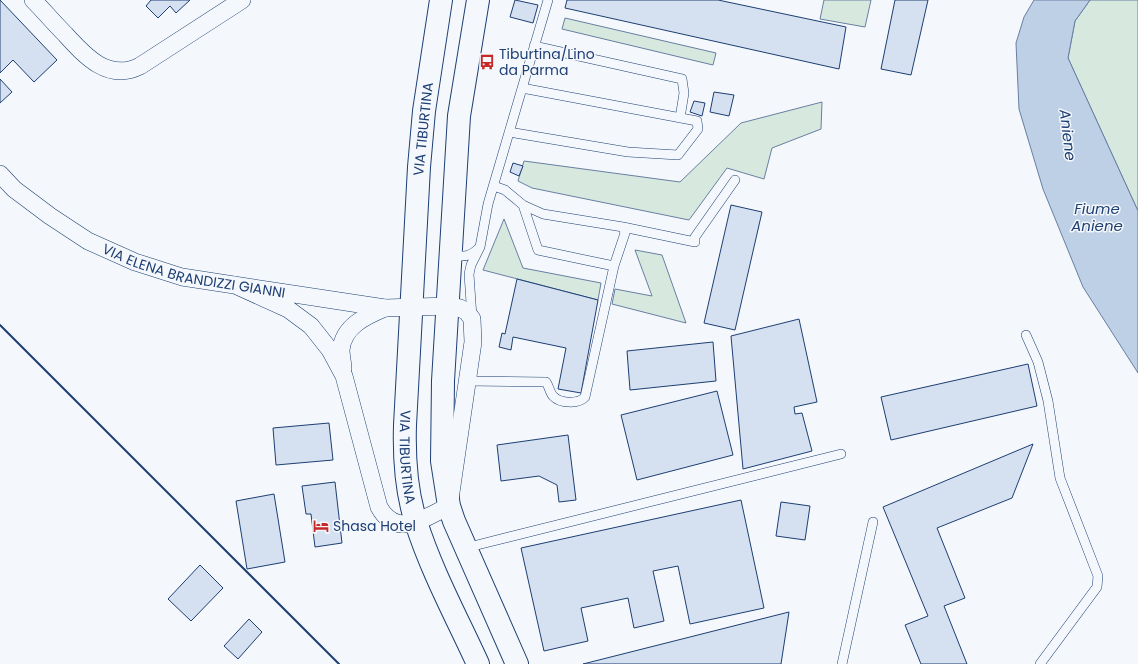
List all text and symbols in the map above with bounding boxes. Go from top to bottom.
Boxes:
place label: Tiburtina/Lino da Parma [499,44,595,80]
bus stop icon: Tiburtina/Lino da Parma [478,53,496,71]
street label: VIA TIBURTINA [408,81,438,177]
water label: Aniene [1054,107,1082,162]
water label: Fiume Aniene [1070,198,1123,236]
street label: VIA ELENA BRANDIZZI GIANNI [99,239,287,303]
street label: VIA TIBURTINA [395,410,421,506]
place label: Shasa Hotel [333,516,416,536]
hotel icon: Shasa Hotel [312,517,330,535]

